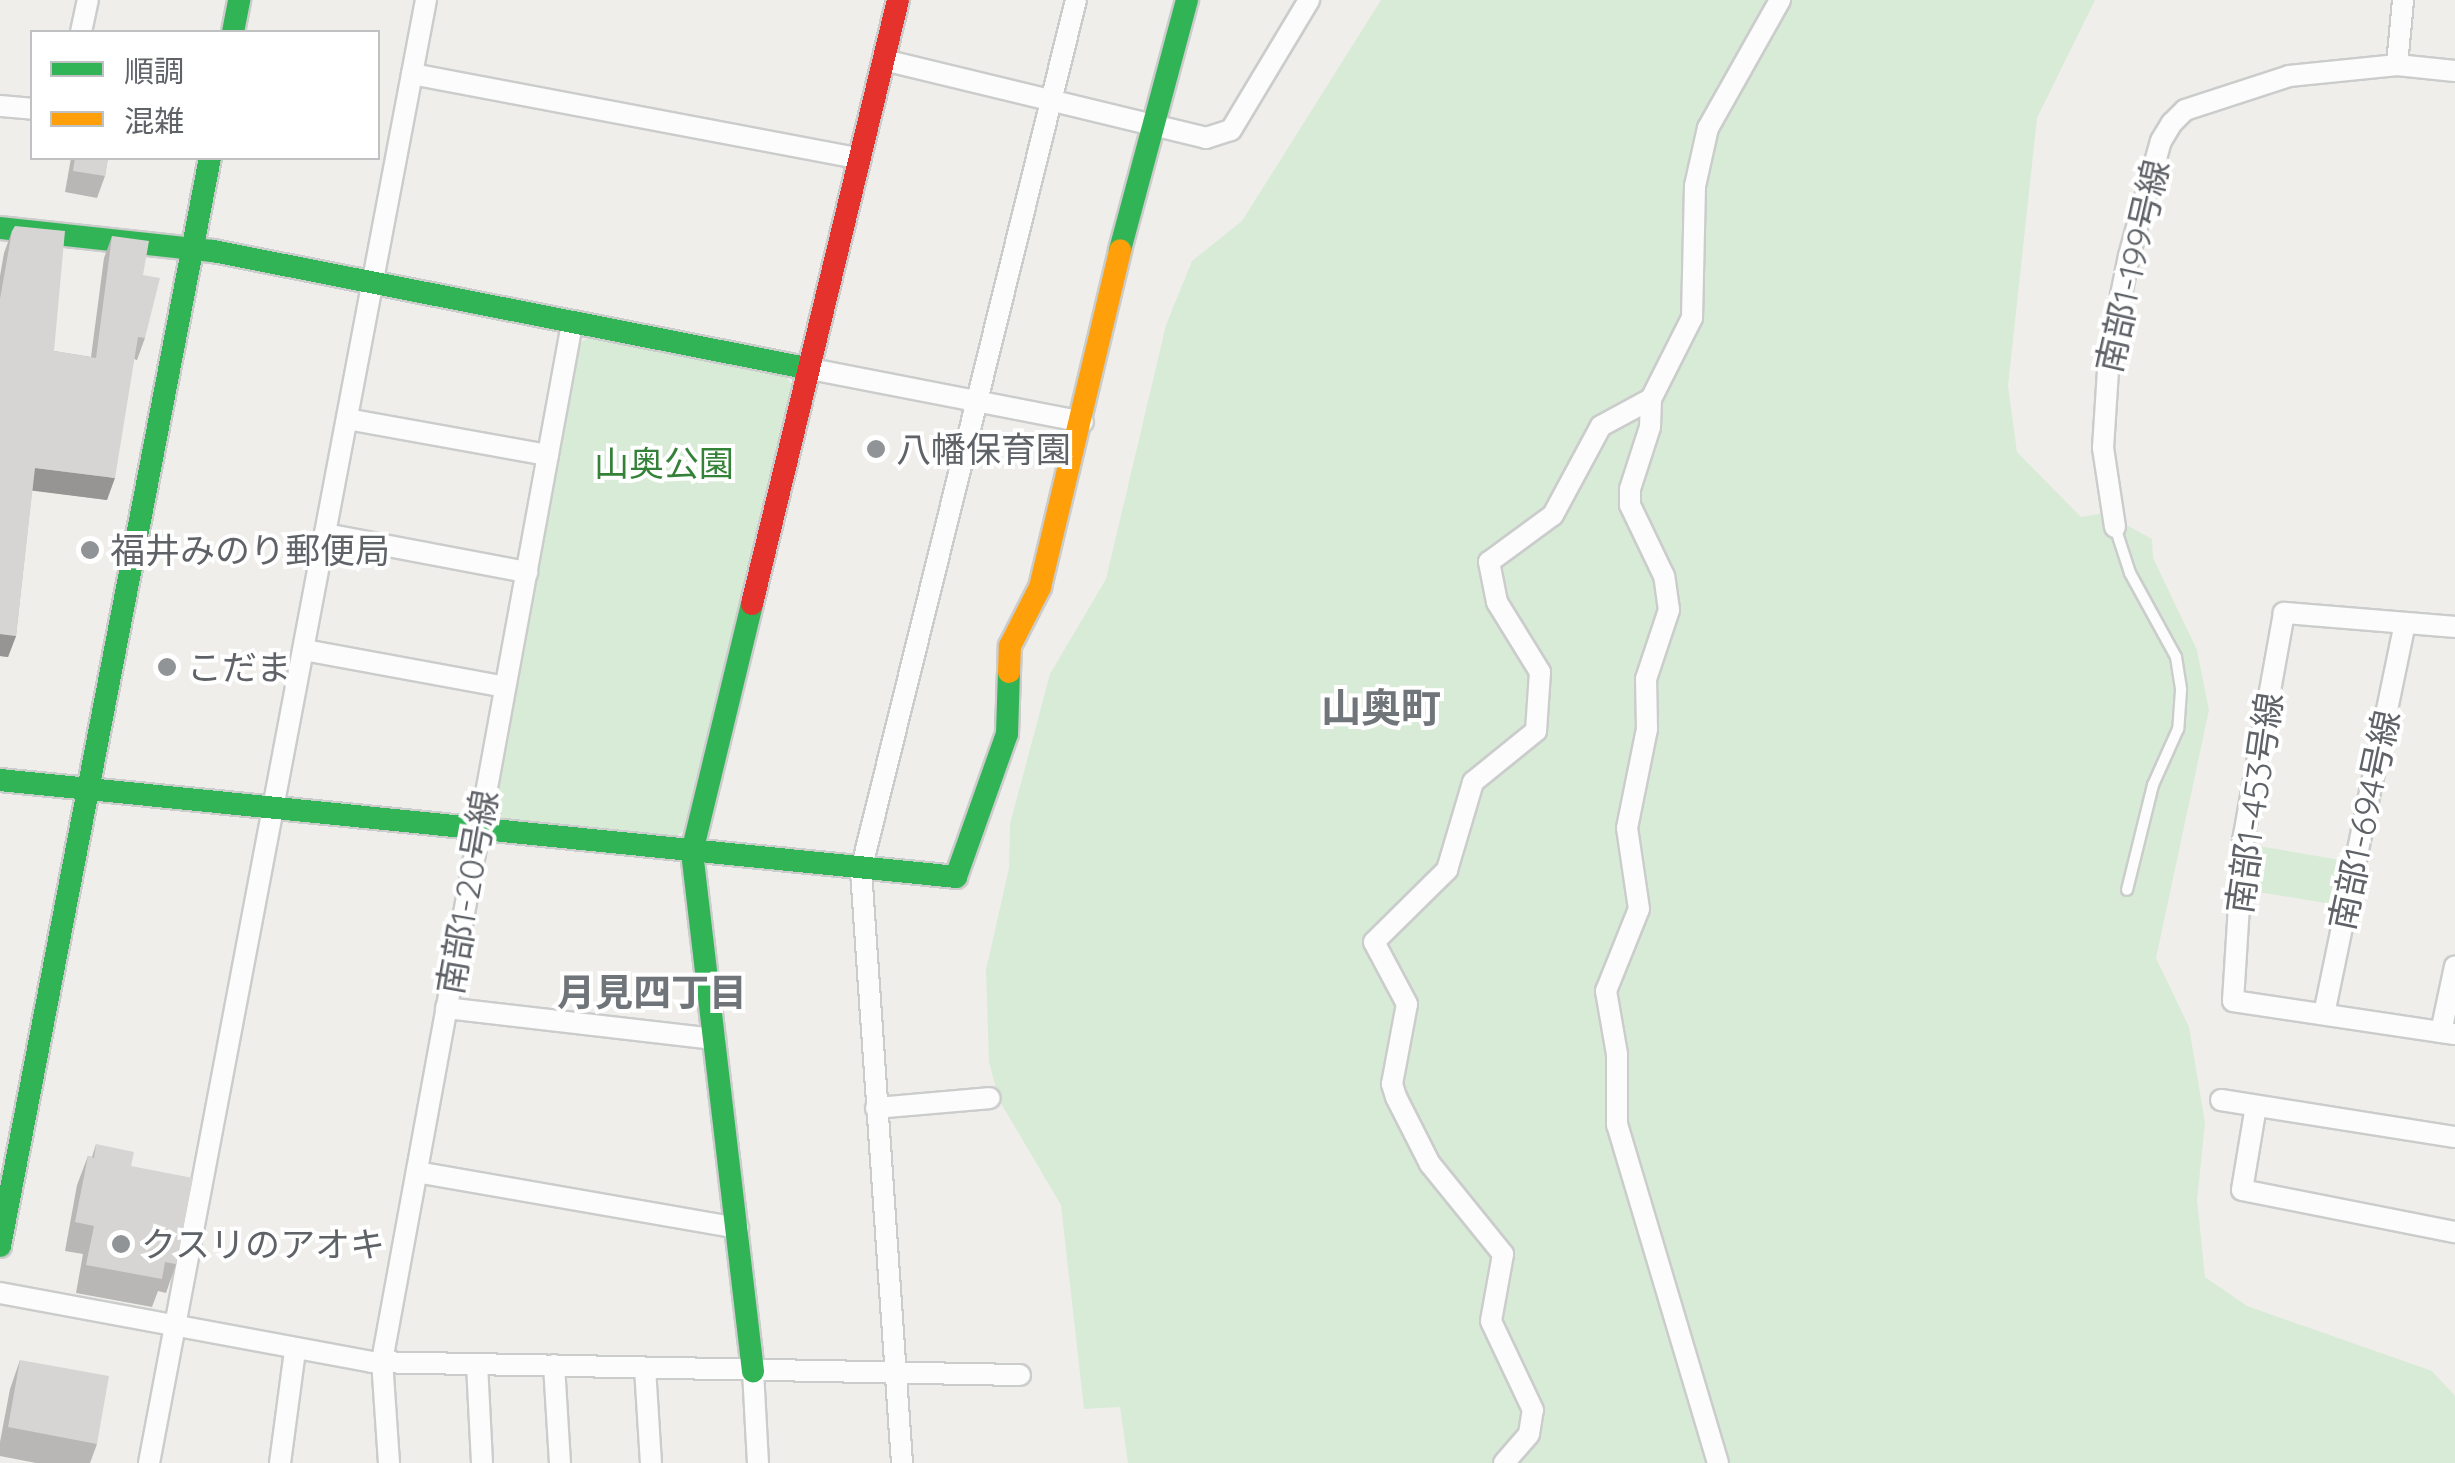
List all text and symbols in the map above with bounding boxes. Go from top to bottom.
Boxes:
legend [30,30,380,160]
text: 順調 [124,52,184,90]
text: 混雑 [124,102,184,140]
street label: 南部1-199号線 [2087,156,2177,376]
place label: 八幡保育園 [896,428,1071,470]
marker: 八幡保育園 [865,438,887,460]
park label: 山奥公園 [594,442,734,484]
place label: 福井みのり郵便局 [110,529,390,571]
marker: 福井みのり郵便局 [79,539,101,561]
place label: こだま [187,646,292,688]
marker: こだま [156,656,178,678]
district label: 山奥町 [1321,683,1441,731]
street label: 南部1-453号線 [2218,690,2290,916]
street label: 南部1-694号線 [2320,706,2408,934]
street label: 南部1-20号線 [428,787,506,997]
district label: 月見四丁目 [557,970,747,1016]
place label: クスリのアオキ [141,1223,386,1265]
marker: クスリのアオキ [110,1233,132,1255]

